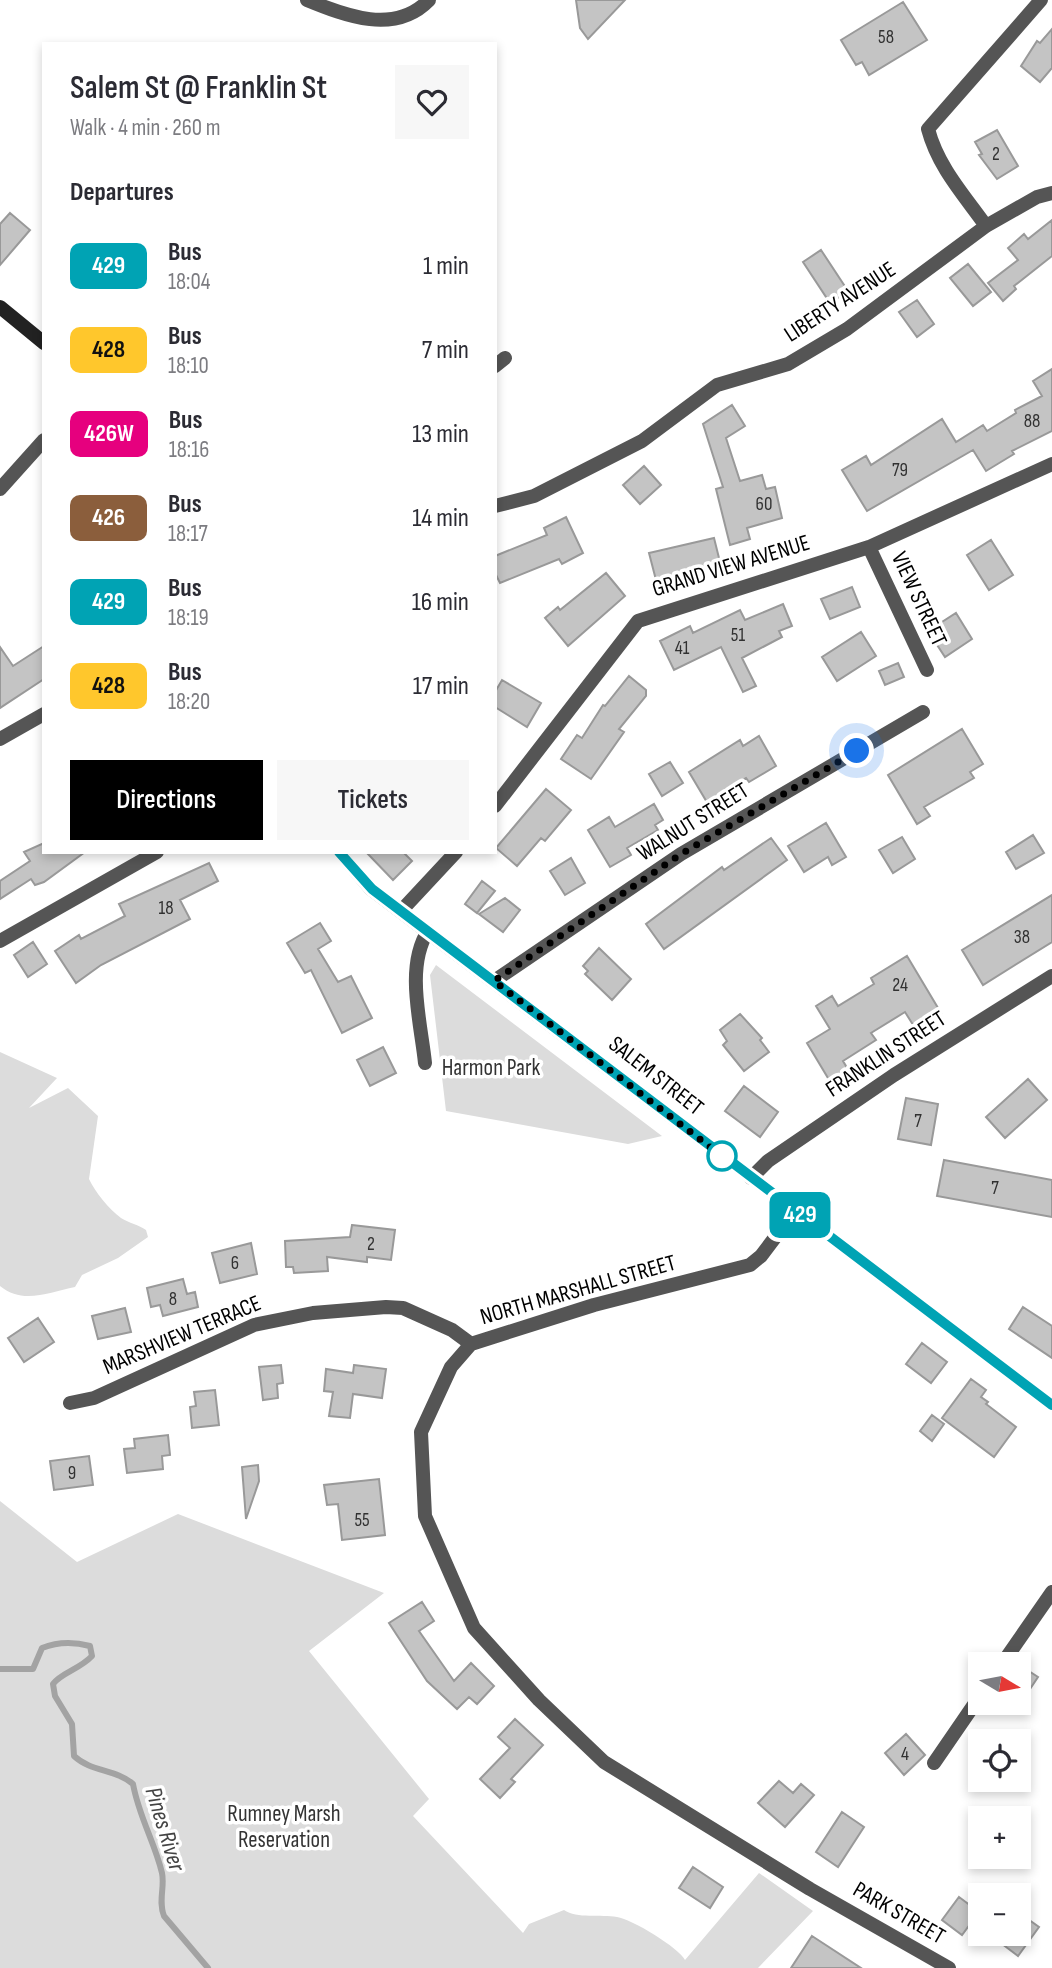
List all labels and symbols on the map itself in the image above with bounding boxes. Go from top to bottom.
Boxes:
house number: 58 [878,26,894,49]
house number: 2 [992,143,1000,166]
street label: LIBERTY AVENUE [779,256,901,348]
house number: 88 [1024,410,1040,433]
house number: 79 [892,459,908,482]
house number: 60 [756,493,772,516]
street label: GRAND VIEW AVENUE [649,529,813,603]
street label: VIEW STREET [885,547,953,651]
house number: 51 [731,624,745,647]
house number: 41 [675,637,690,660]
your location [839,733,874,768]
street label: WALNUT STREET [632,777,754,867]
house number: 18 [159,897,173,920]
house number: 38 [1014,926,1030,949]
house number: 24 [892,974,908,997]
street label: FRANKLIN STREET [821,1005,951,1103]
street label: SALEM STREET [603,1030,709,1122]
park label: Harmon Park [442,1054,541,1082]
house number: 7 [914,1110,922,1133]
unlabelled marker [707,1141,737,1171]
house number: 7 [991,1177,999,1200]
line badge: 429 [760,1192,840,1238]
house number: 2 [367,1233,375,1256]
street label: NORTH MARSHALL STREET [477,1249,679,1331]
house number: 6 [231,1252,239,1275]
house number: 8 [169,1288,177,1311]
street label: MARSHVIEW TERRACE [99,1289,265,1381]
house number: 9 [68,1462,76,1485]
house number: 55 [354,1509,370,1532]
north arrow [968,1652,1031,1715]
house number: 4 [901,1743,909,1766]
water label: Pines River [139,1784,192,1876]
park label: Rumney Marsh Reservation [227,1800,341,1854]
street label: PARK STREET [848,1875,950,1951]

